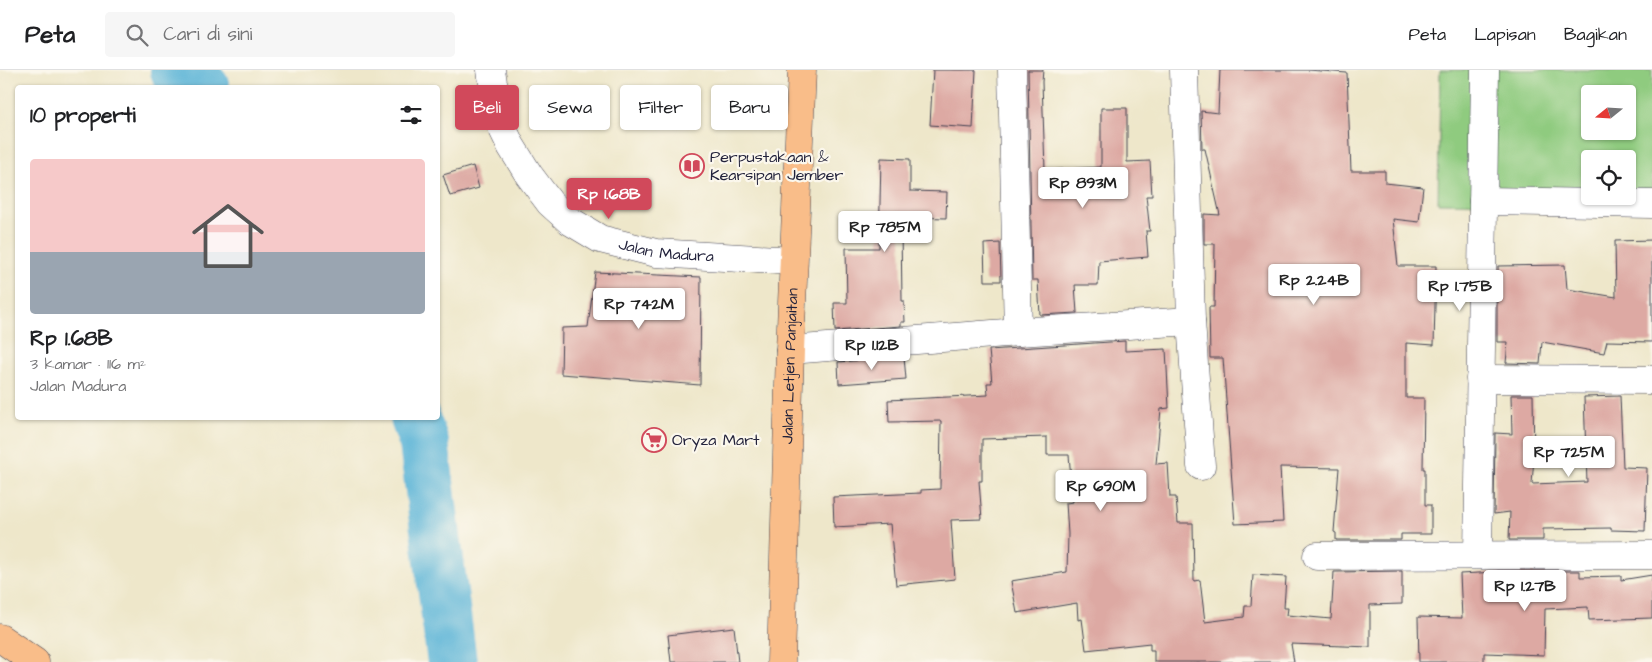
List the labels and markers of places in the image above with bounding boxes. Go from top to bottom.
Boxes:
place label: Perpustakaan & Kearsipan Jember [710,146,843,186]
library icon: Perpustakaan & Kearsipan Jember [679,153,705,179]
pin: Rp 893M [1037,166,1129,209]
pin: Rp 1.68B [557,178,661,220]
pin: Rp 785M [839,210,931,253]
pin: Rp 2.24B [1262,264,1366,306]
pin: Rp 1.75B [1408,270,1512,312]
pin: Rp 742M [593,288,685,330]
pin: Rp 1.12B [820,328,924,371]
supermarket icon: Oryza Mart [641,427,667,453]
place label: Oryza Mart [672,429,760,452]
pin: Rp 725M [1523,436,1615,478]
pin: Rp 690M [1055,470,1147,512]
pin: Rp 1.27B [1473,570,1577,612]

